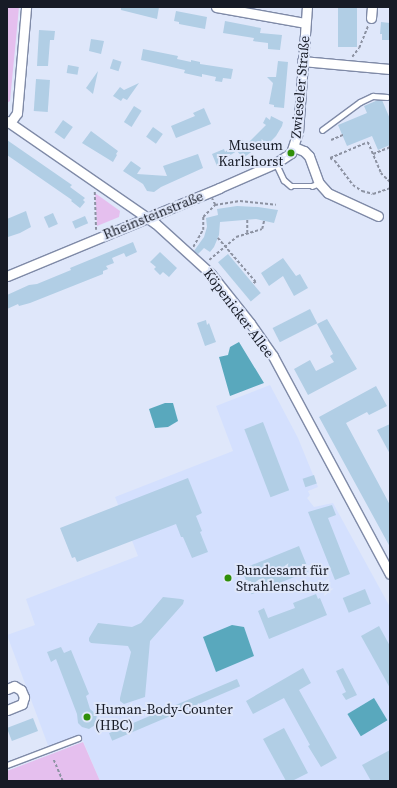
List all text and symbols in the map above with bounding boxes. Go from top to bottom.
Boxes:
street label: Zwieseler Straße [287,35,313,139]
place label: Museum Karlshorst [218,137,283,170]
marker: Museum Karlshorst [286,148,296,158]
street label: Rheinsteinstraße [100,187,206,243]
street label: Köpenicker Allee [200,265,278,361]
place label: Bundesamt für Strahlenschutz [236,562,329,594]
marker: Bundesamt für Strahlenschutz [223,573,233,583]
place label: Human-Body-Counter (HBC) [95,701,233,734]
marker: Human-Body-Counter (HBC) [82,712,92,722]

